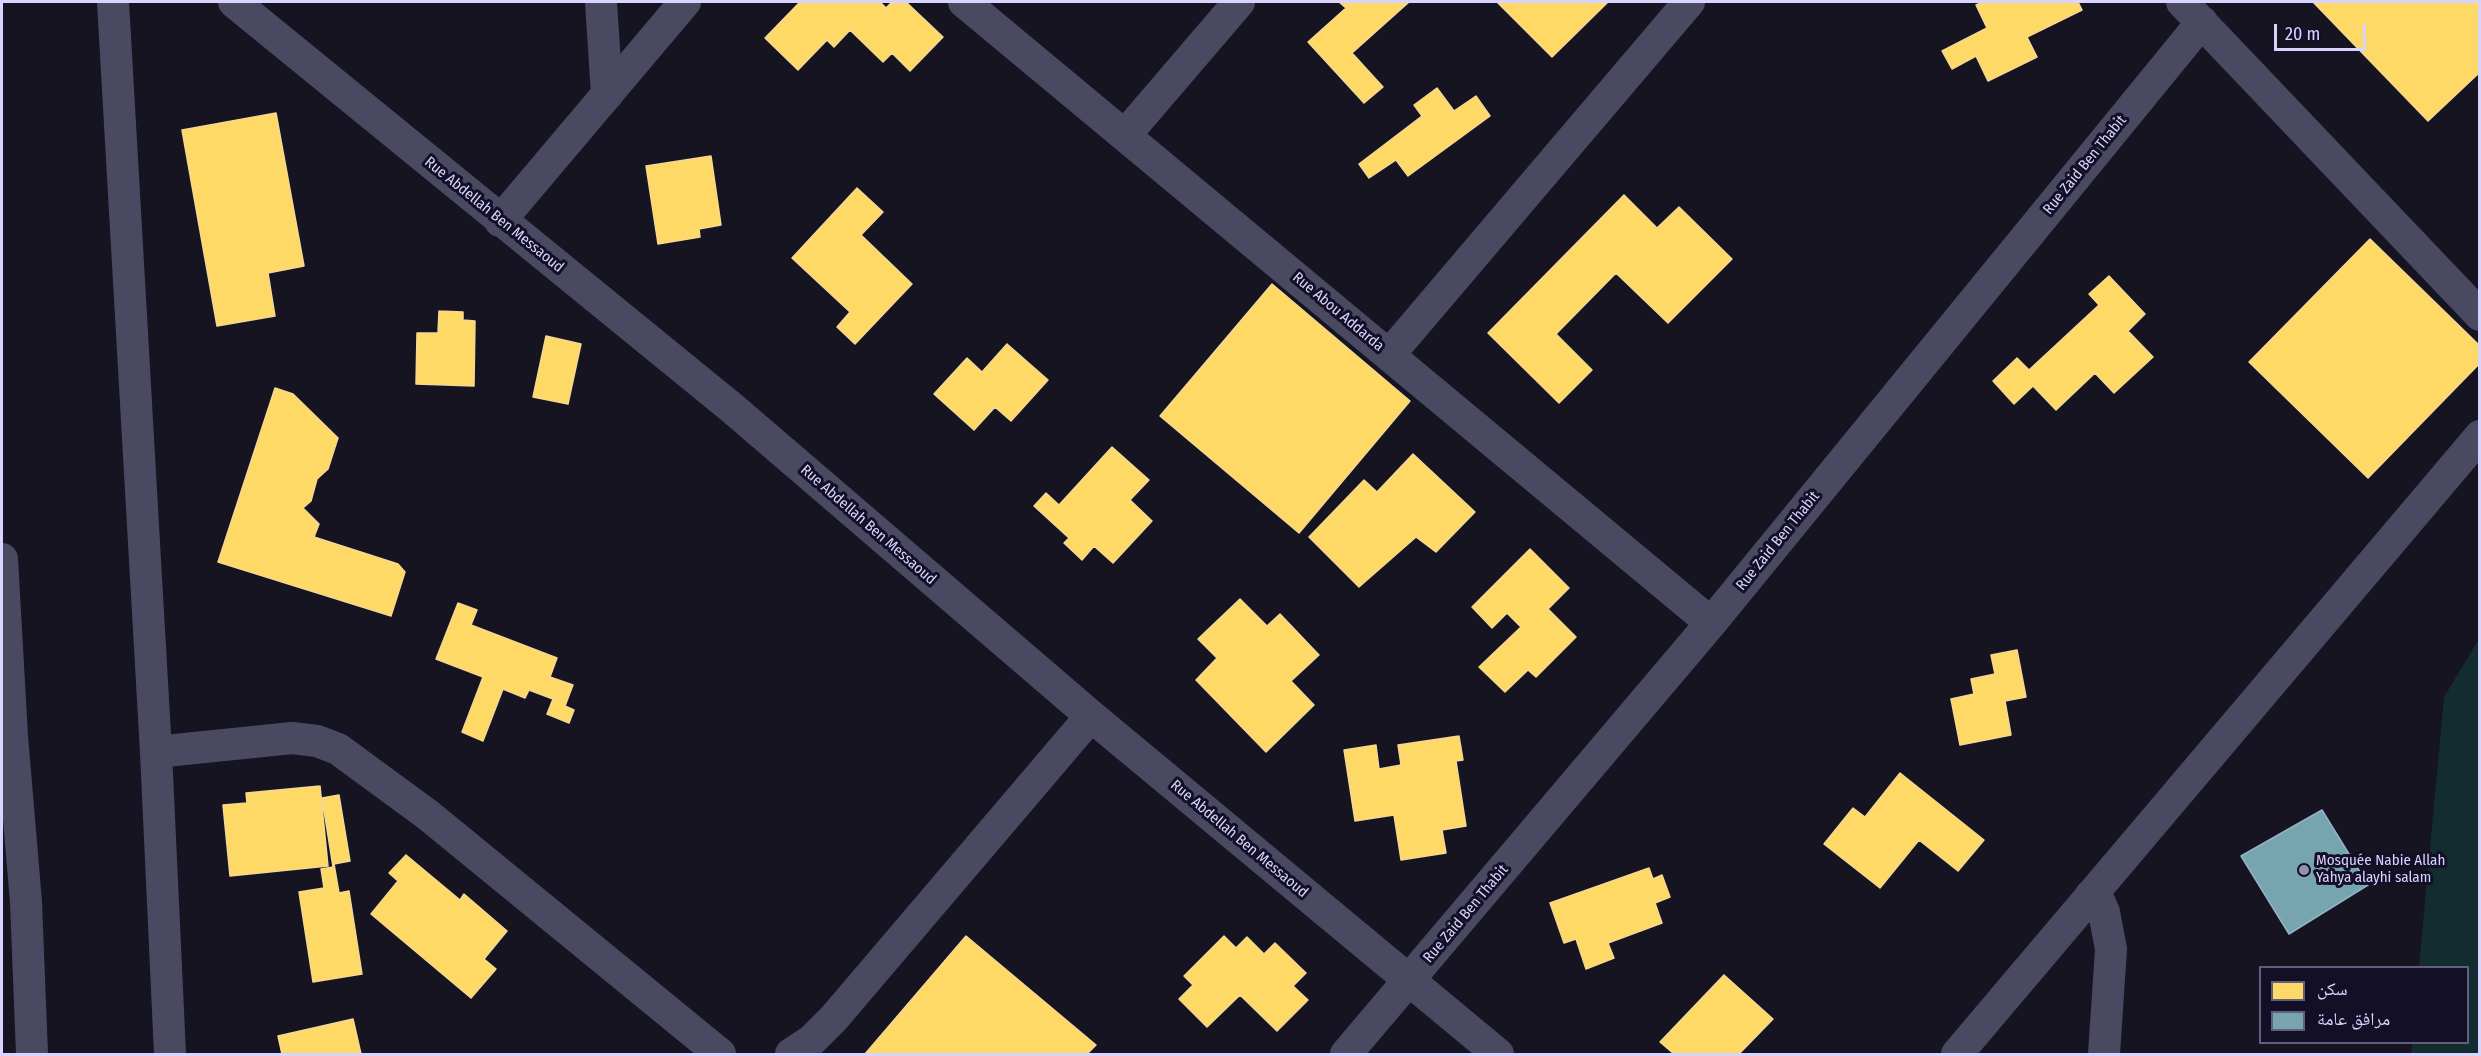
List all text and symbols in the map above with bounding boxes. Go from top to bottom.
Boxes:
scale bar [2277,12,2368,50]
text: 20 m [2285,23,2320,45]
street label: Rue Zaid Ben Thabit [2039,112,2131,218]
street label: Rue Abdellah Ben Messaoud [421,153,567,277]
street label: Rue Abou Addarda [1289,269,1387,355]
street label: Rue Abdellah Ben Messaoud [797,461,939,589]
street label: Rue Zaid Ben Thabit [1732,488,1824,594]
street label: Rue Abdellah Ben Messaoud [1167,776,1311,902]
place label: Mosquée Nabie Allah Yahya alayhi salam [2316,852,2445,887]
street label: Rue Zaid Ben Thabit [1420,861,1512,967]
marker: Mosquée Nabie Allah Yahya alayhi salam [2297,863,2311,877]
legend [2259,966,2469,1044]
text: سكن [2317,978,2348,1000]
text: مرافق عامة [2317,1008,2390,1030]

